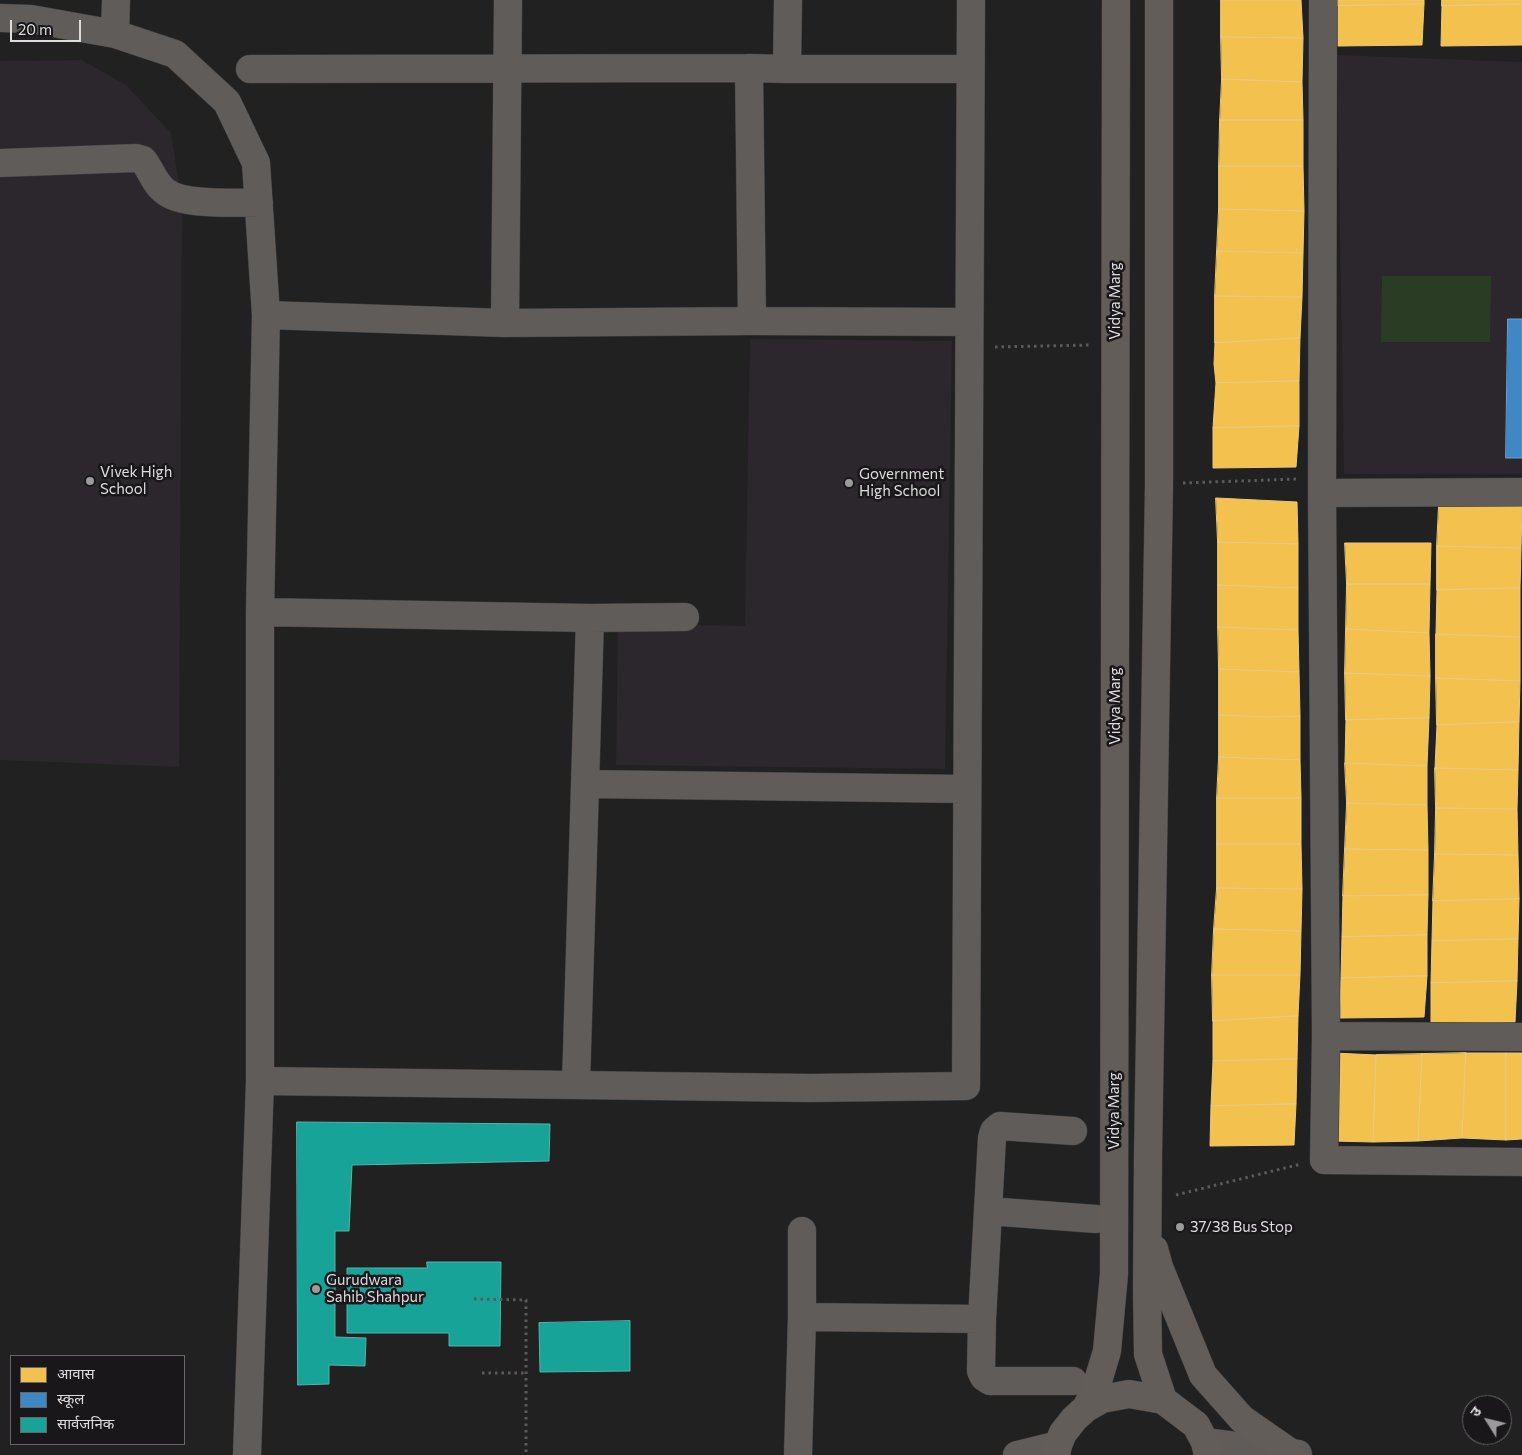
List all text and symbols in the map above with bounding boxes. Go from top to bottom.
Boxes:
scale bar [12,10,84,42]
text: 20 m [18,20,52,38]
street label: Vidya Marg [1106,262,1124,340]
place label: Vivek High School [100,463,172,498]
place label: Government High School [859,465,944,500]
marker: Vivek High School [84,475,96,487]
marker: Government High School [843,477,855,489]
street label: Vidya Marg [1106,667,1124,745]
street label: Vidya Marg [1105,1072,1123,1150]
place label: 37/38 Bus Stop [1190,1218,1293,1236]
marker: 37/38 Bus Stop [1174,1221,1186,1233]
place label: Gurudwara Sahib Shahpur [326,1271,424,1306]
marker: Gurudwara Sahib Shahpur [310,1283,322,1295]
legend [10,1355,185,1445]
text: आवास [57,1364,95,1382]
text: स्कूल [57,1389,85,1407]
north arrow [1462,1395,1512,1445]
text: उ [1466,1403,1485,1420]
text: सार्वजनिक [57,1414,114,1432]

